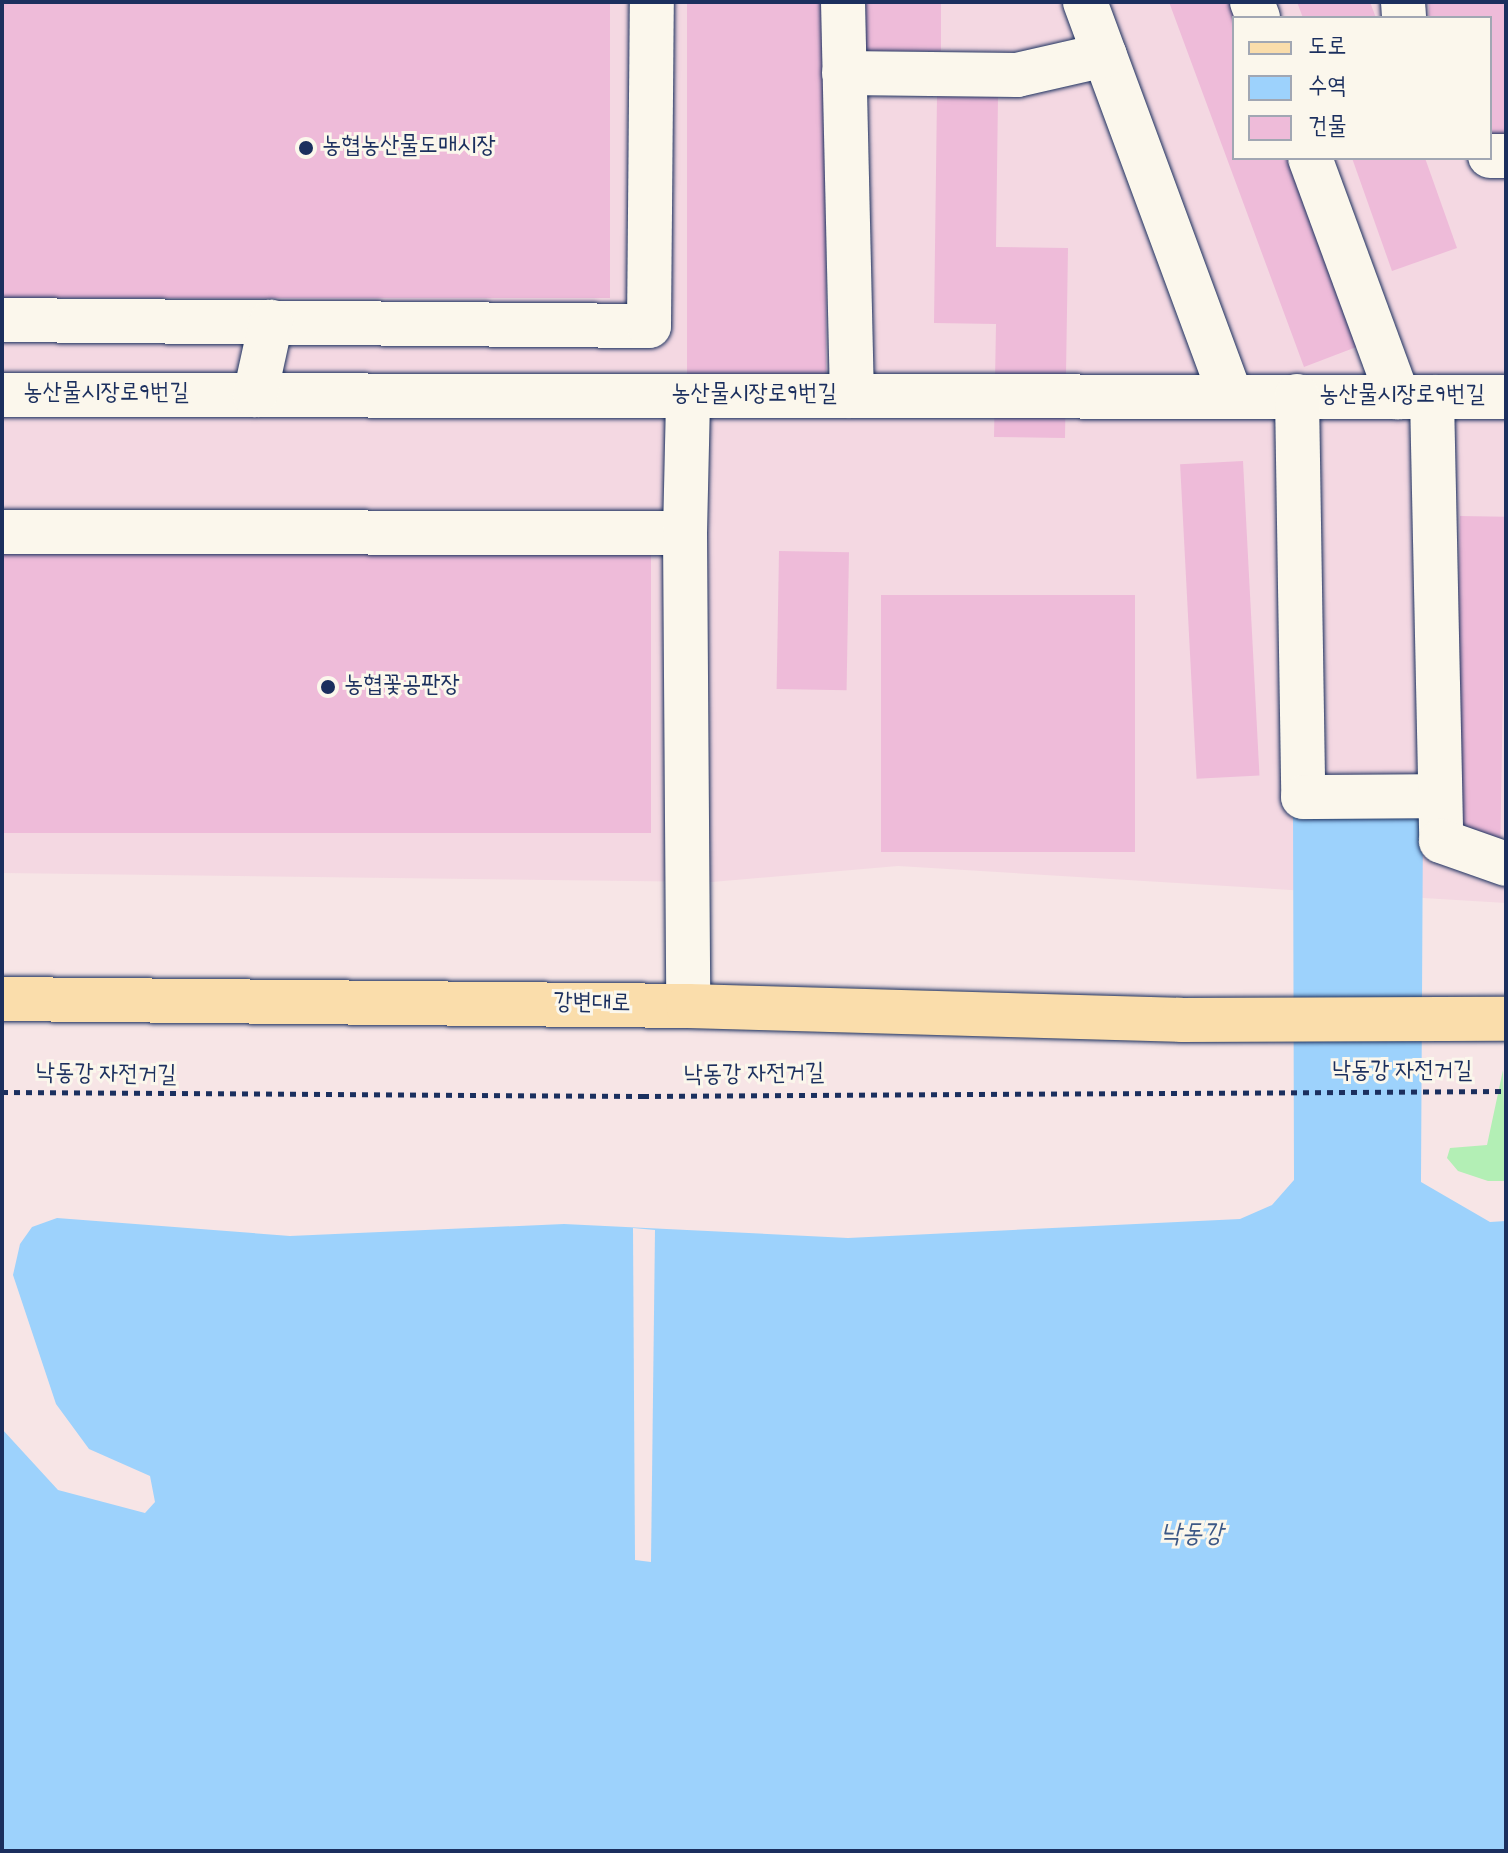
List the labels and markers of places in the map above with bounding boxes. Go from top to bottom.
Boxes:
place label: 농협농산물도매시장 [322,134,496,162]
marker: 농협농산물도매시장 [297,139,315,157]
place label: 농협꽃공판장 [344,673,460,701]
marker: 농협꽃공판장 [319,678,337,696]

